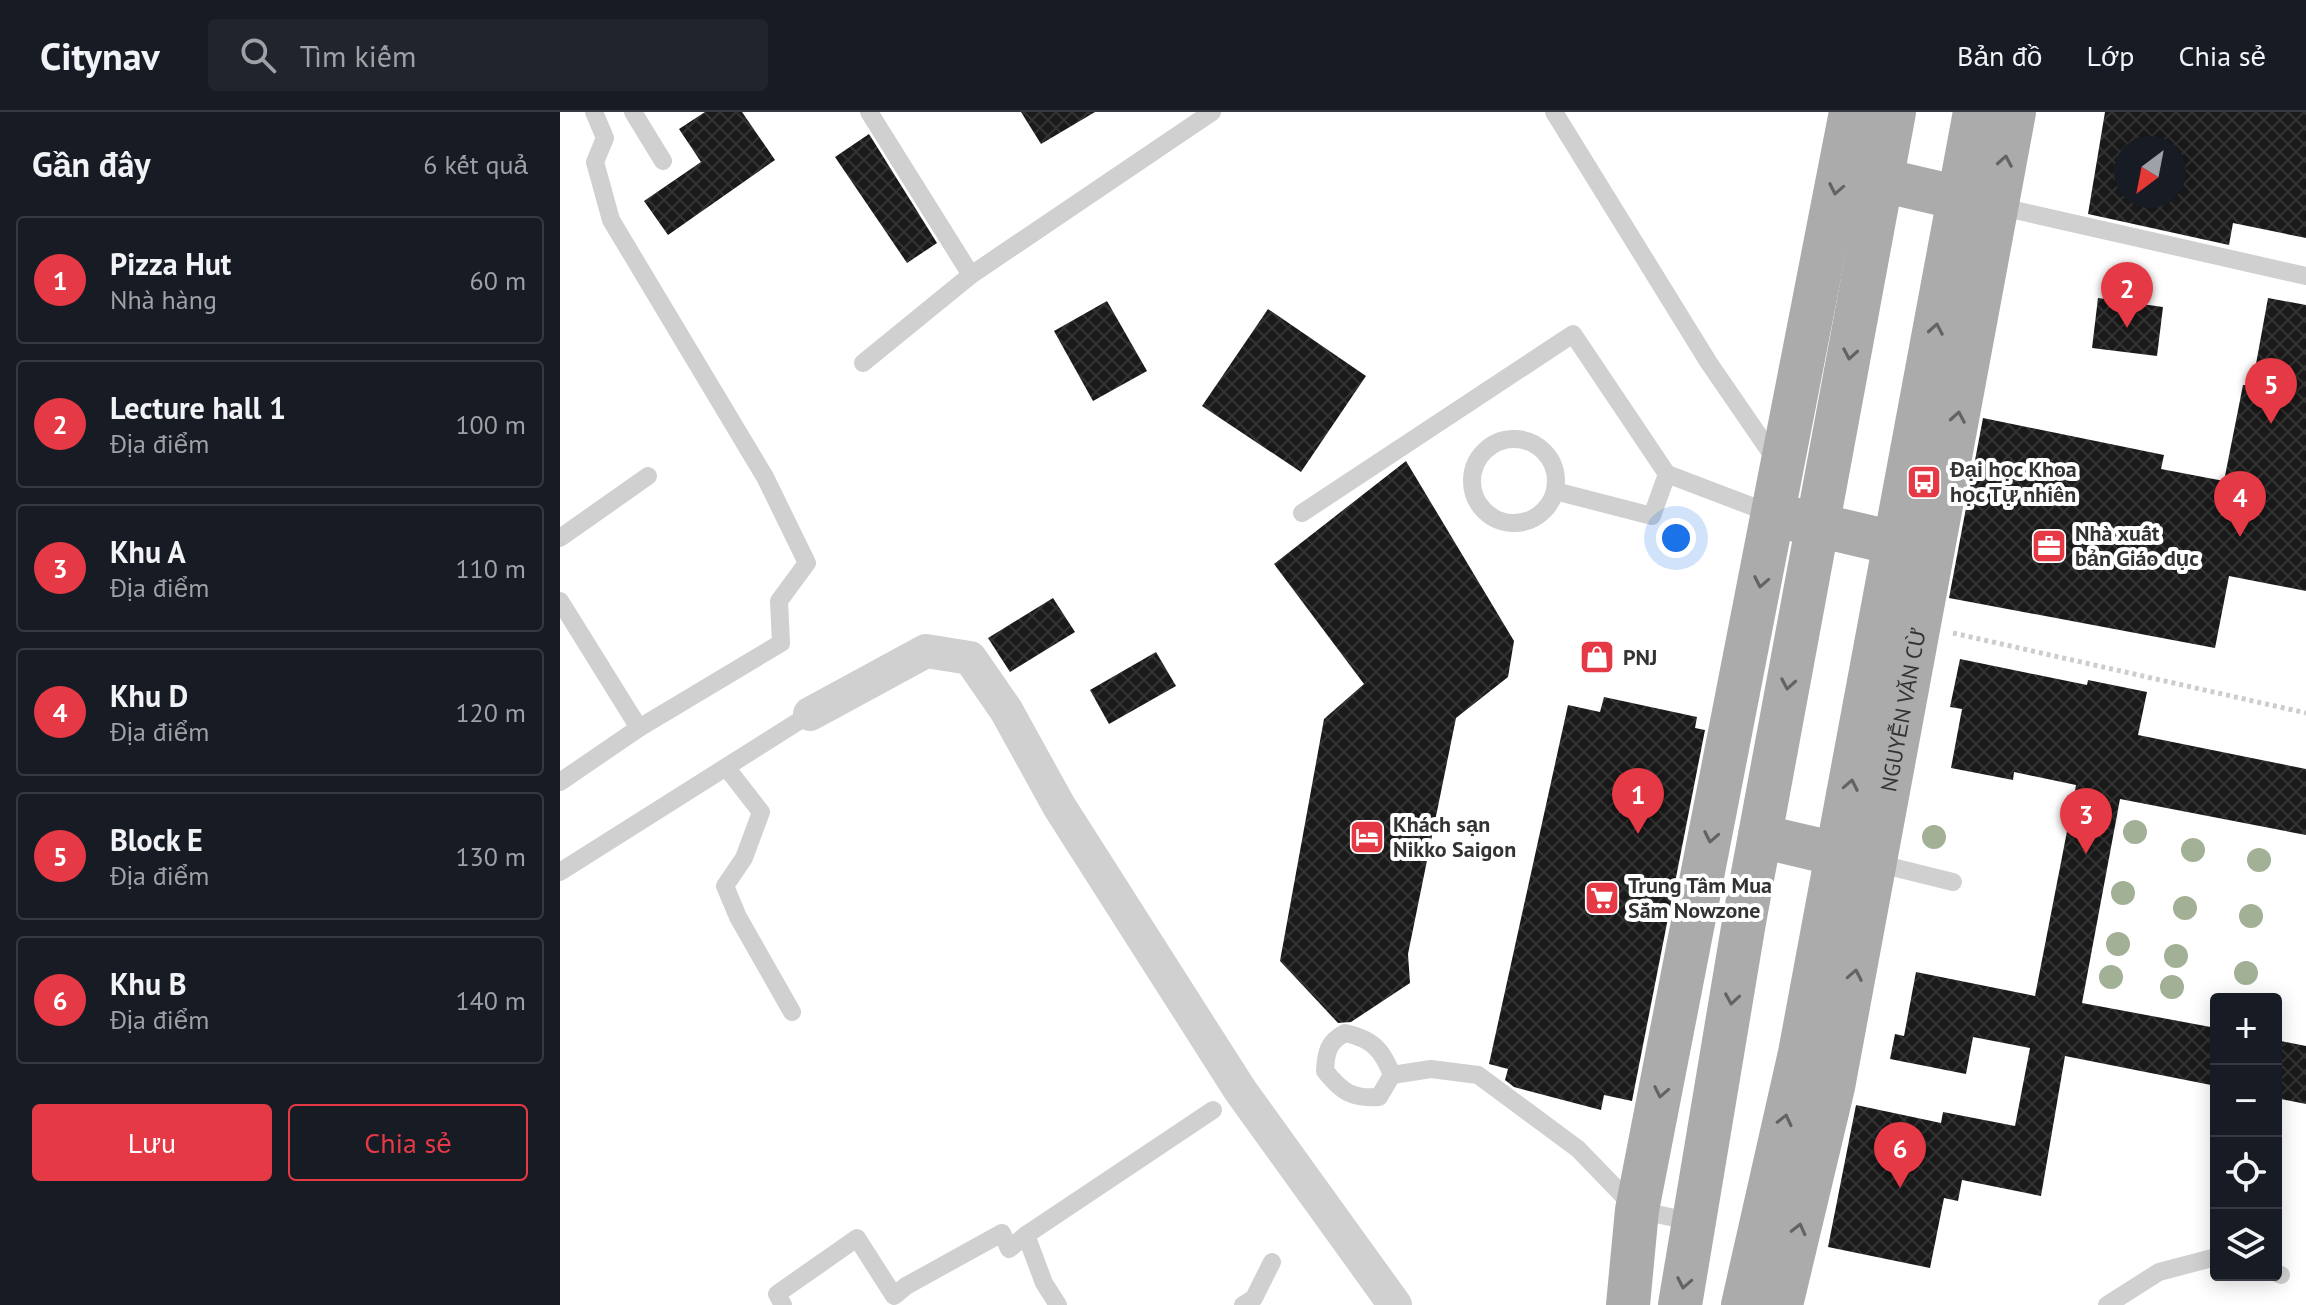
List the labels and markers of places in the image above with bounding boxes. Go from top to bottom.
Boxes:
pin: 2 [2101,262,2153,328]
pin: 5 [2245,358,2297,424]
place label: Đại học Khoa học Tự nhiên [1949,455,2077,508]
bus stop icon: Đại học Khoa học Tự nhiên [1905,463,1943,501]
pin: 4 [2214,471,2266,537]
place label: Nhà xuất bản Giáo dục [2075,519,2199,572]
office icon: Nhà xuất bản Giáo dục [2030,527,2068,565]
shop icon: PNJ [1578,638,1616,676]
place label: PNJ [1623,643,1657,671]
pin: 1 [1612,768,1664,834]
pin: 3 [2060,788,2112,854]
place label: Khách sạn Nikko Saigon [1393,810,1516,863]
hotel icon: Khách sạn Nikko Saigon [1348,818,1386,856]
place label: Trung Tâm Mua Sắm Nowzone [1628,871,1772,924]
supermarket icon: Trung Tâm Mua Sắm Nowzone [1583,879,1621,917]
pin: 6 [1874,1122,1926,1188]

